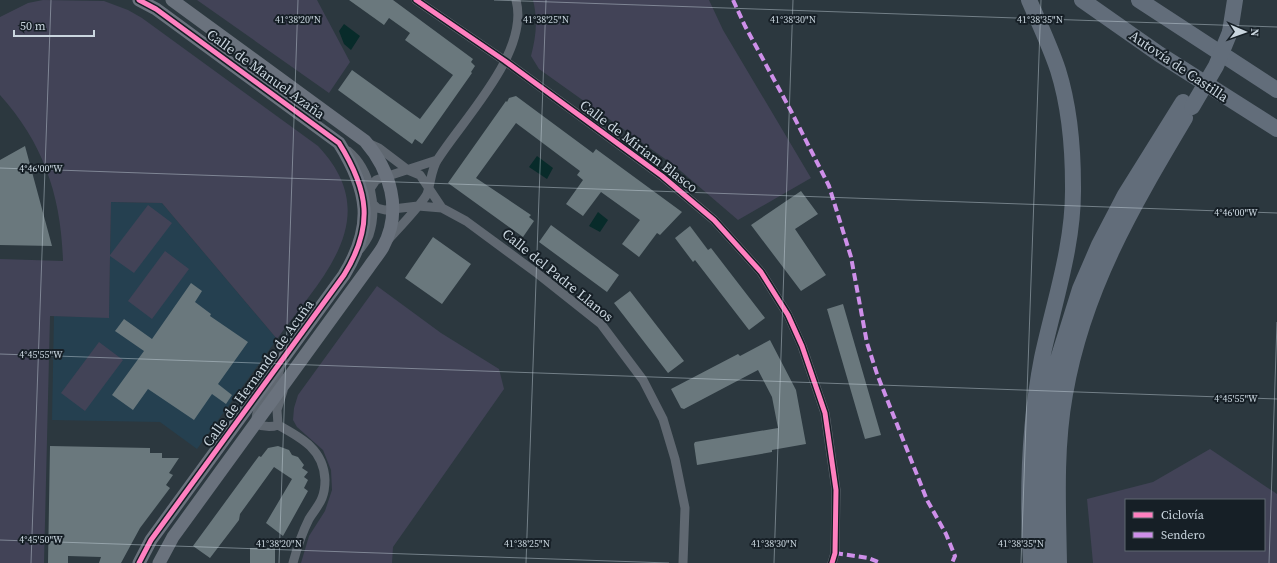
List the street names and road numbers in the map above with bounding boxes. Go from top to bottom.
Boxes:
street label: Calle de Manuel Azaña [203,24,330,124]
street label: Autovía de Castilla [1126,25,1233,107]
street label: Calle de Miriam Blasco [576,95,702,197]
street label: Calle del Padre Llanos [498,224,618,326]
street label: Calle de Hernando de Acuña [198,295,319,451]

